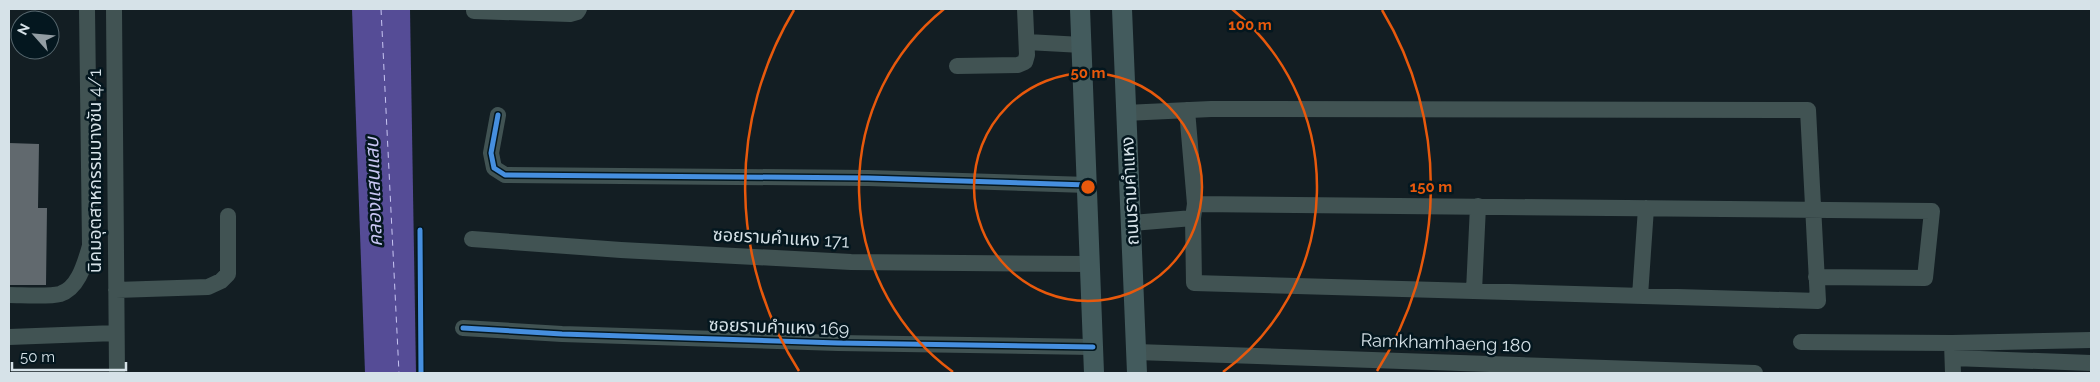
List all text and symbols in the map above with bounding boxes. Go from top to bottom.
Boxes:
north arrow [10,10,60,60]
text: 100 m [1228,16,1272,34]
text: N [14,21,33,37]
text: 50 m [1070,64,1106,82]
street label: นิคมอุตสาหกรรมบางชัน 4/1 [84,69,106,273]
water label: คลองแสนแสบ [360,135,386,247]
street label: ถนนรามคำแหง [1116,136,1143,246]
centre of rings [1079,178,1097,196]
text: 150 m [1410,178,1452,196]
street label: ซอยรามคำแหง 171 [712,223,850,252]
street label: ซอยรามคำแหง 169 [708,314,850,339]
street label: Ramkhamhaeng 180 [1360,329,1532,356]
scale bar [12,340,126,372]
text: 50 m [20,348,55,366]

